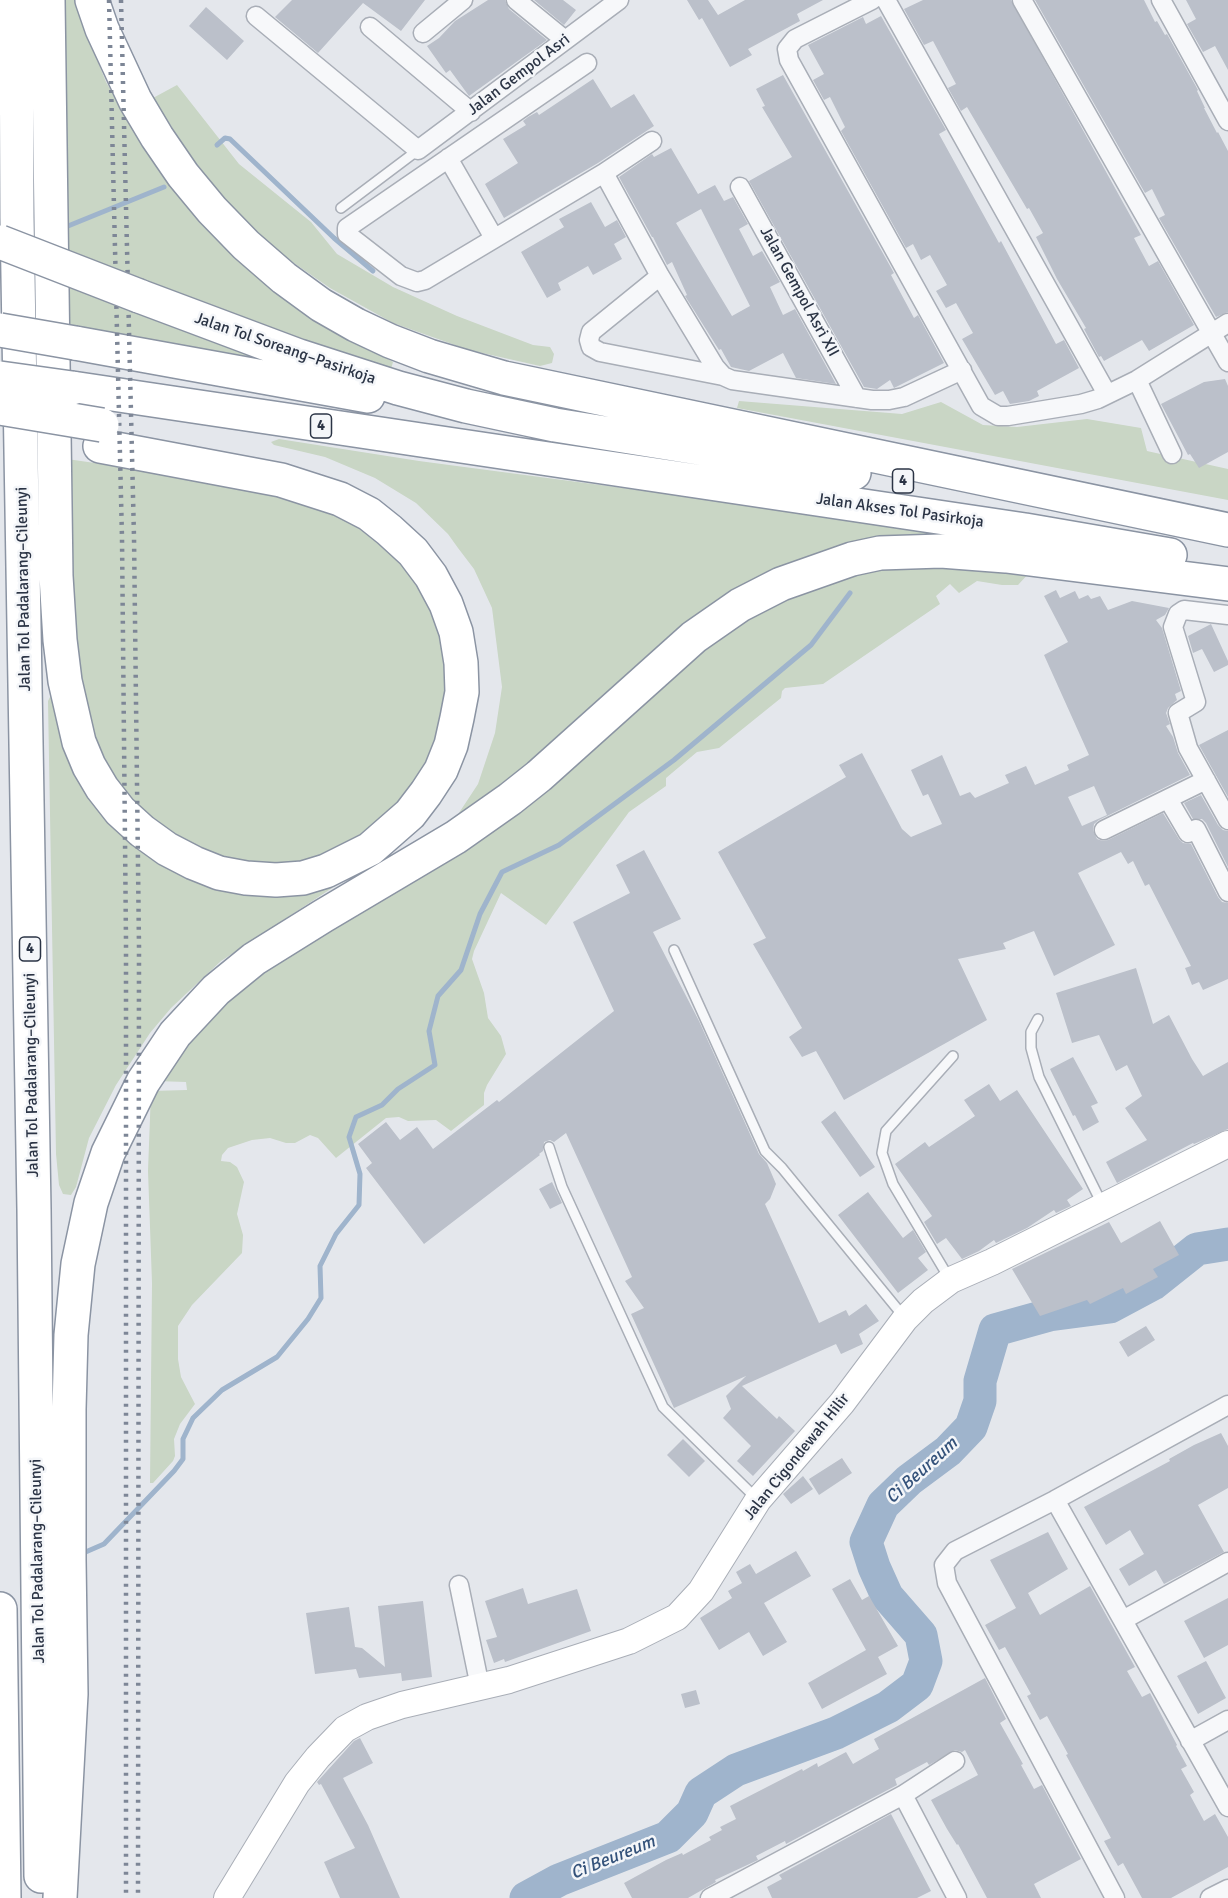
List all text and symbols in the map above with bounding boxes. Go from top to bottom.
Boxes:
street label: Jalan Gempol Asri [464,30,574,120]
street label: Jalan Gempol Asri XII [755,224,843,360]
street label: Jalan Tol Soreang–Pasirkoja [192,309,378,389]
road number: 4 [310,414,332,438]
road number: 4 [892,469,914,493]
street label: Jalan Tol Padalarang–Cileunyi [13,487,35,691]
street label: Jalan Akses Tol Pasirkoja [815,490,985,532]
road number: 4 [20,937,40,961]
street label: Jalan Tol Padalarang–Cileunyi [21,973,43,1177]
street label: Jalan Cigondewah Hilir [740,1390,854,1524]
water label: Ci Beureum [882,1433,962,1509]
street label: Jalan Tol Padalarang–Cileunyi [27,1459,49,1663]
water label: Ci Beureum [568,1831,658,1885]

